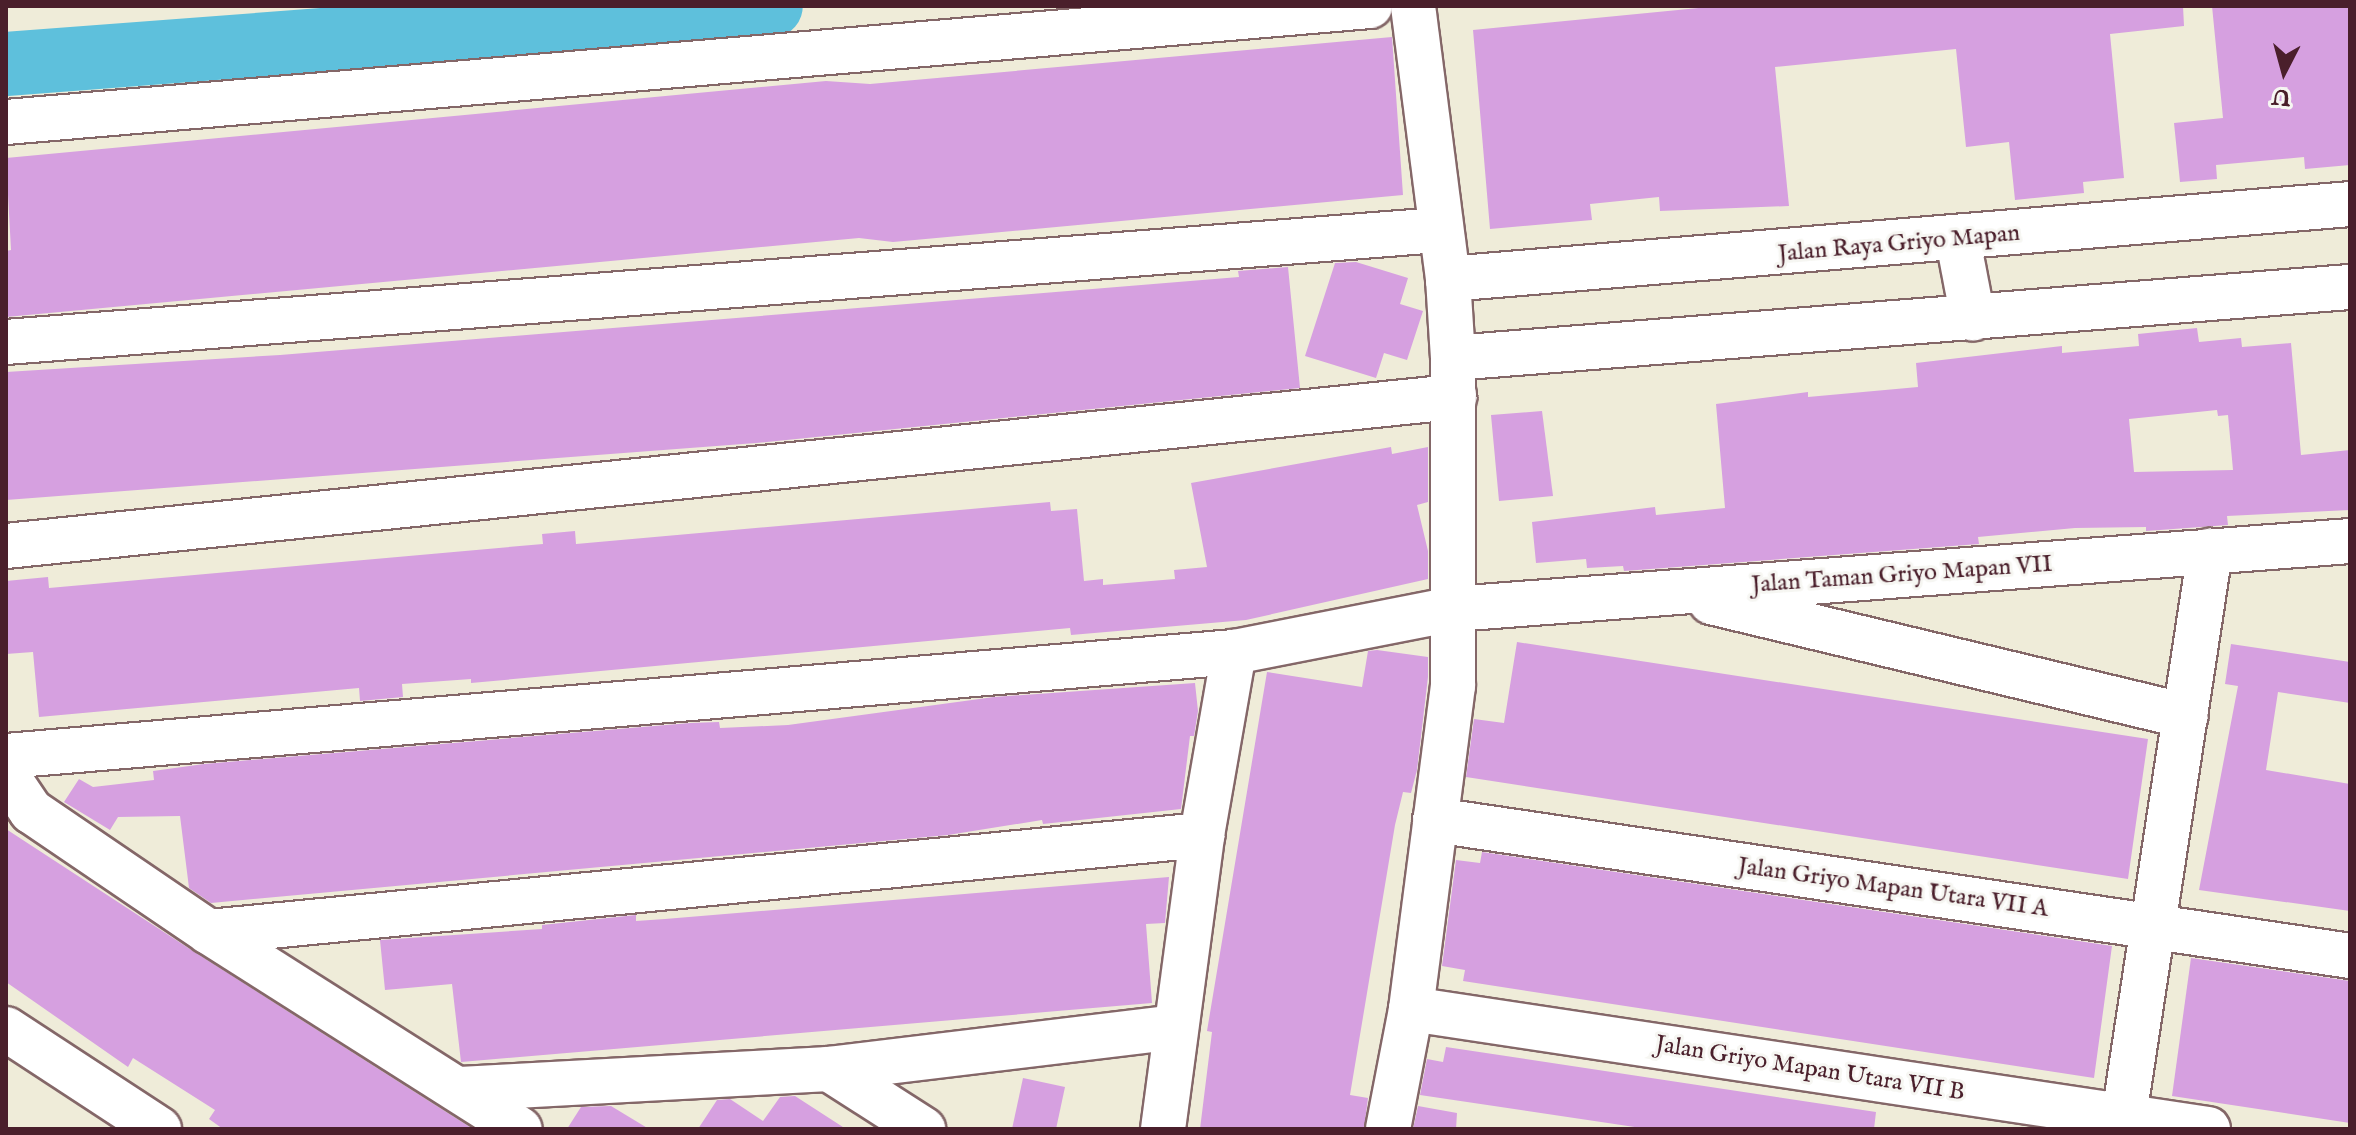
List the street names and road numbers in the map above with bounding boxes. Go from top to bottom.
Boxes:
street label: Jalan Raya Griyo Mapan [1777,219,2021,269]
street label: Jalan Taman Griyo Mapan VII [1750,550,2054,600]
street label: Jalan Griyo Mapan Utara VII A [1736,852,2050,924]
street label: Jalan Griyo Mapan Utara VII B [1653,1030,1967,1108]

